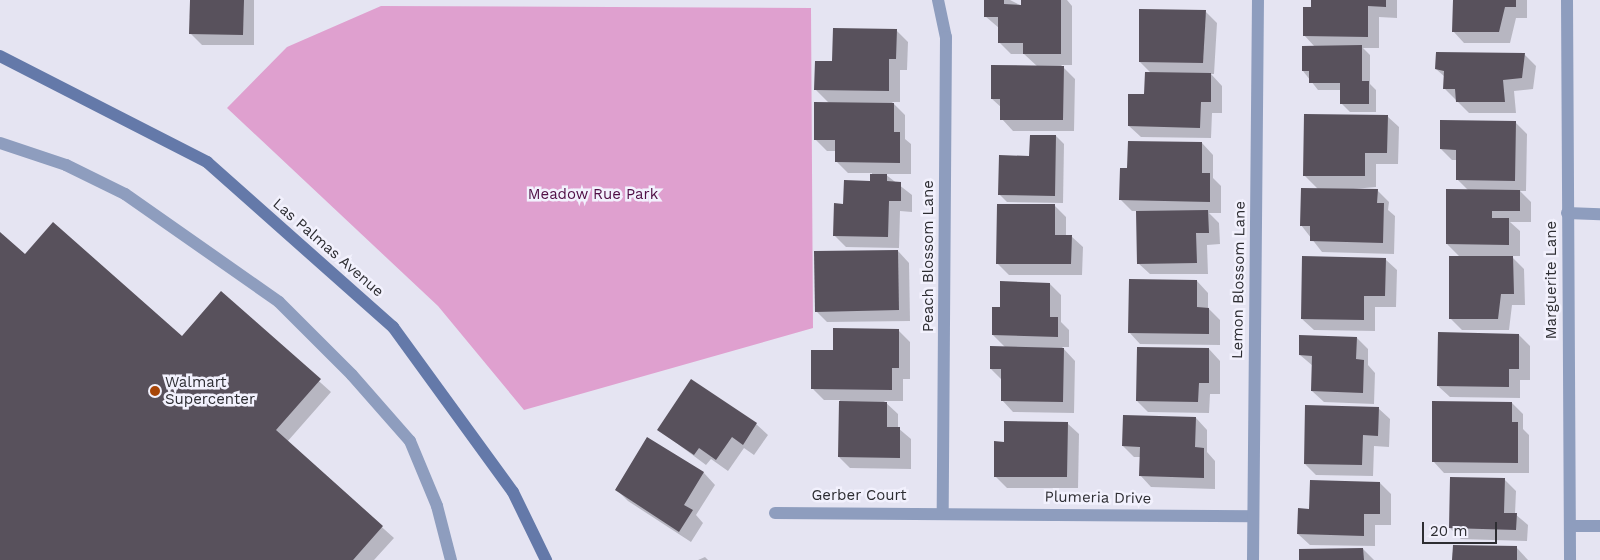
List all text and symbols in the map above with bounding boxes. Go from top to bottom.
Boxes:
street label: Peach Blossom Lane [920,180,938,332]
park label: Meadow Rue Park [528,186,658,204]
street label: Las Palmas Avenue [269,195,387,301]
street label: Lemon Blossom Lane [1229,201,1249,359]
street label: Marguerite Lane [1543,221,1561,339]
place label: Walmart Supercenter [165,373,255,408]
marker: Walmart Supercenter [149,385,161,397]
street label: Gerber Court [811,487,907,505]
street label: Plumeria Drive [1044,488,1152,508]
scale bar [1425,512,1500,544]
text: 20 m [1430,522,1468,540]

